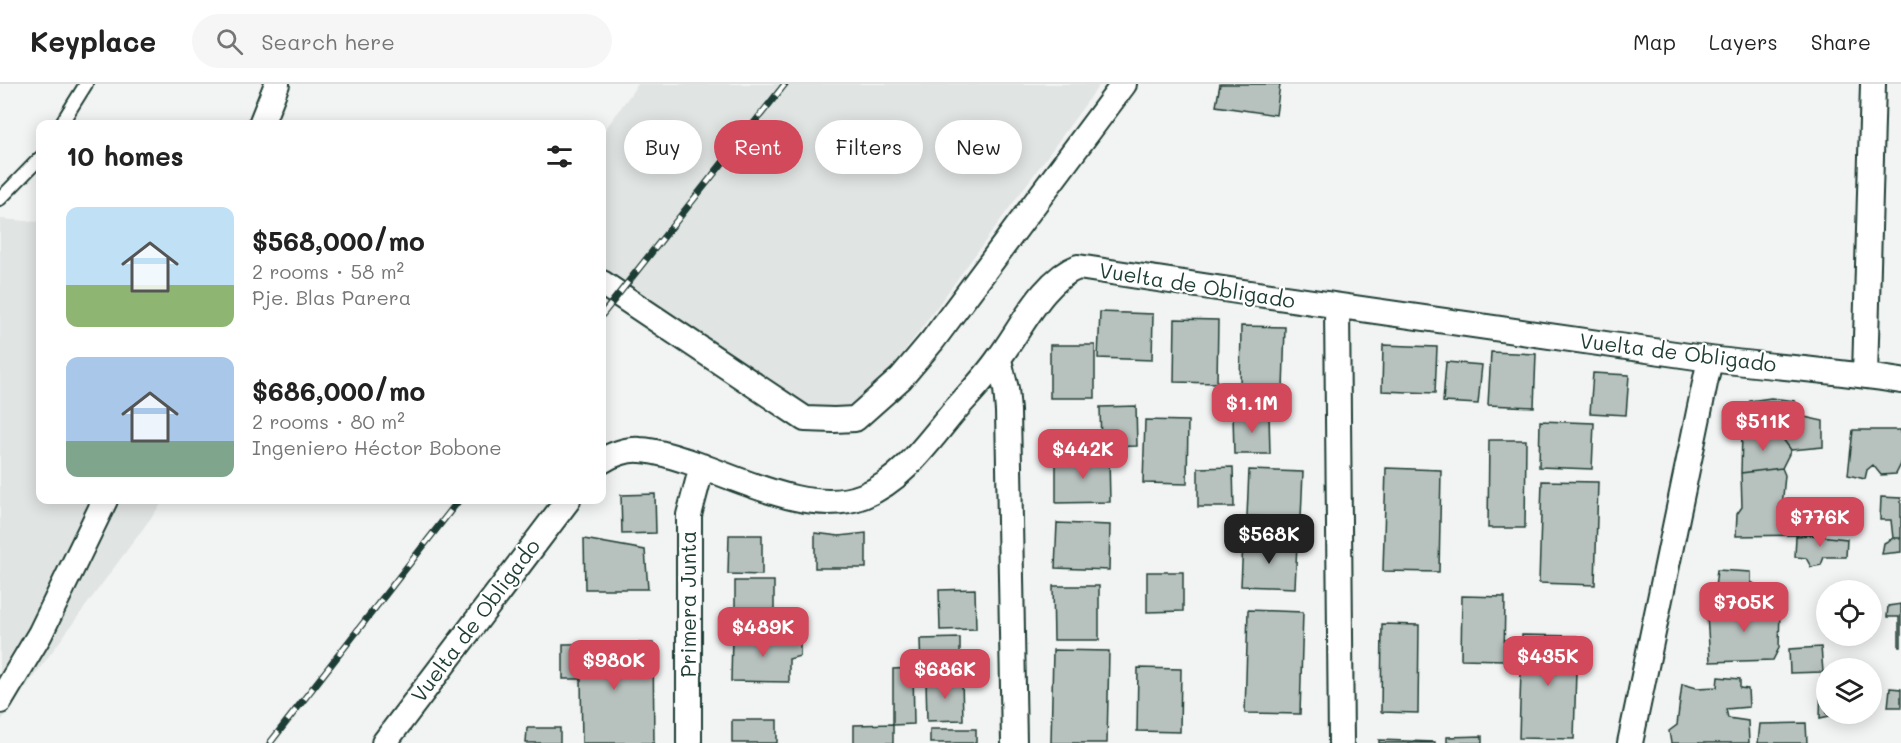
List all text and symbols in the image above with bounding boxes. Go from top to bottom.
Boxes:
search box [192,14,612,68]
text: Keyplace [30,23,156,59]
icon: search [213,25,246,58]
text: Search here [261,27,395,56]
text: Map [1633,28,1676,55]
text: Layers [1709,28,1778,55]
text: Share [1811,28,1871,55]
chip: Buy [624,120,702,174]
chip: Rent [714,120,803,174]
chip: Filters [815,120,923,174]
chip: New [935,120,1022,174]
text: 10 homes [66,139,184,173]
icon: filters [543,140,576,173]
text: $568,000/mo [252,224,425,258]
icon: home [114,231,186,303]
street label: Vuelta de Obligado [1097,256,1297,313]
text: 2 rooms · 58 m² [252,258,404,284]
text: Pje. Blas Parera [252,284,411,310]
street label: Vuelta de Obligado [1578,326,1778,377]
text: $686,000/mo [252,374,425,408]
icon: home [114,381,186,453]
pin: $1.1M [1210,383,1294,434]
text: $1.1M [1226,389,1278,415]
pin: $511K [1721,401,1805,452]
text: $511K [1736,407,1790,433]
text: 2 rooms · 80 m² [252,408,405,434]
pin: $442K [1041,429,1125,480]
text: Ingeniero Héctor Bobone [252,434,502,460]
text: $442K [1052,435,1114,461]
pin: $776K [1778,497,1862,548]
text: $776K [1790,503,1850,529]
pin: $568K [1227,514,1311,565]
text: $568K [1238,520,1300,546]
street label: Primera Junta [674,531,701,677]
street label: Vuelta de Obligado [404,533,545,707]
map controls [1816,580,1882,724]
button: locate [1816,580,1882,646]
pin: $705K [1702,582,1786,633]
text: $705K [1713,588,1775,614]
pin: $489K [721,607,805,658]
text: $489K [732,613,794,639]
pin: $435K [1506,636,1590,687]
pin: $980K [572,640,656,691]
text: $435K [1517,642,1579,668]
text: $980K [583,646,645,672]
pin: $686K [903,649,987,700]
text: $686K [914,655,976,681]
button: layers [1816,658,1882,724]

